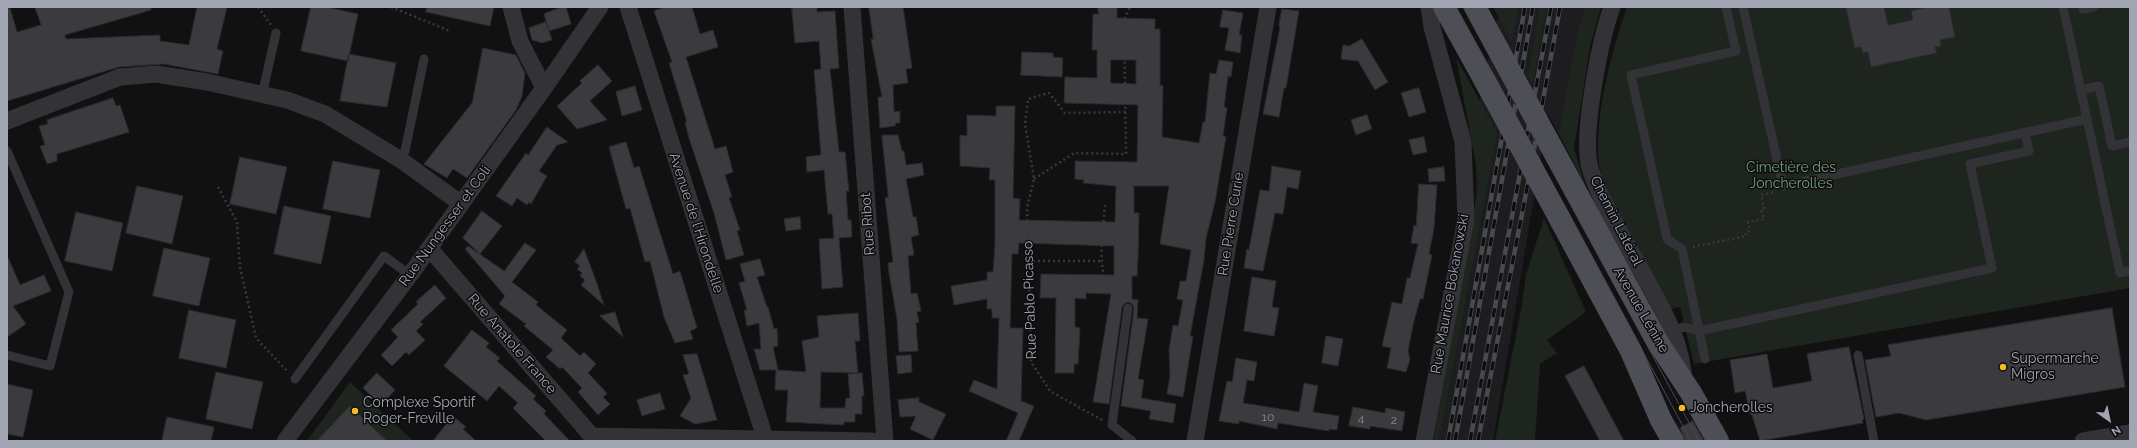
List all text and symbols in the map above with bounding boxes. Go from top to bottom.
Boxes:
street label: Avenue de l'Hirondelle [665,151,727,295]
park label: Cimetière des Joncherolles [1746,160,1836,192]
street label: Rue Nungesser et Coli [396,163,494,289]
street label: Rue Pierre Curie [1215,171,1247,277]
street label: Chemin Latéral [1586,173,1646,269]
street label: Rue Ribot [857,192,879,256]
street label: Rue Maurice Bokanowski [1428,213,1472,375]
street label: Rue Pablo Picasso [1020,240,1040,360]
street label: Avenue Lénine [1610,264,1672,356]
street label: Rue Anatole France [464,291,560,397]
place label: Supermarche Migros [2011,351,2099,384]
marker: Supermarche Migros [1998,362,2008,372]
place label: Complexe Sportif Roger-Freville [363,395,475,428]
place label: Joncherolles [1690,400,1773,416]
north arrow [2089,400,2129,440]
marker: Joncherolles [1677,403,1687,413]
marker: Complexe Sportif Roger-Freville [350,406,360,416]
house number: 10 [1262,410,1274,424]
house number: 4 [1358,411,1364,425]
house number: 2 [1391,413,1397,427]
text: N [2109,423,2123,438]

